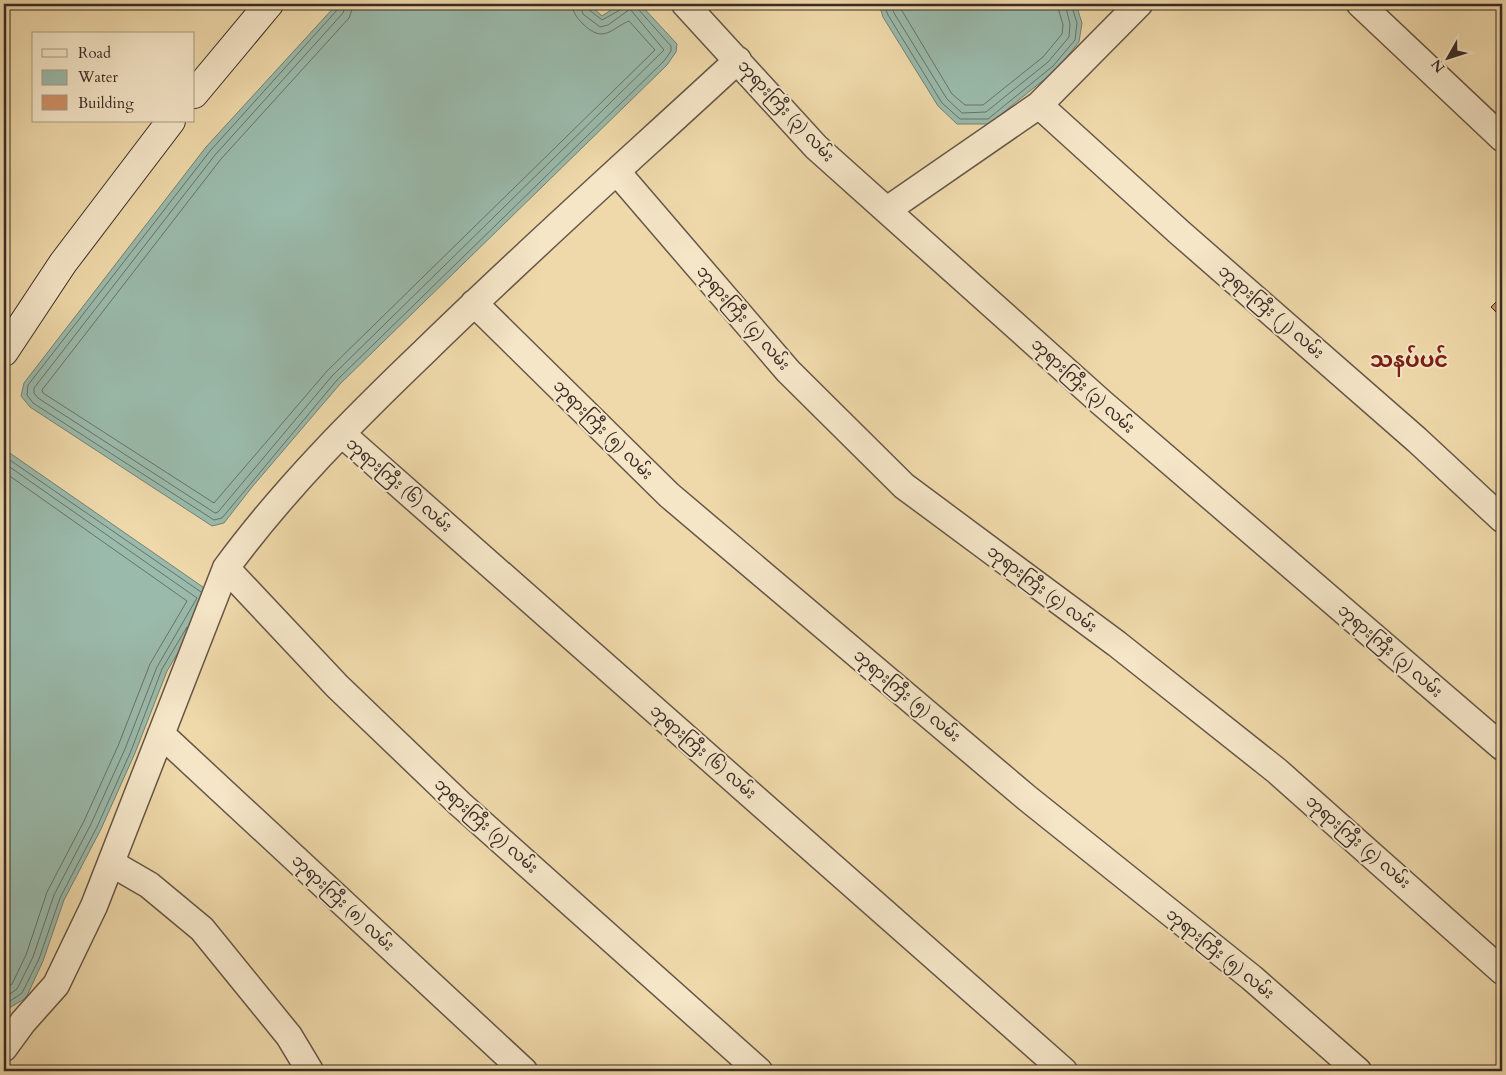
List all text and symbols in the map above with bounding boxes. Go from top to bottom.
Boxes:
legend [32,32,195,122]
north arrow [1424,32,1474,82]
text: Road [78,43,111,63]
street label: ဘုရားကြီး (၃) လမ်း [731,55,840,169]
text: N [1427,55,1449,77]
text: Water [77,67,119,87]
text: Building [78,93,134,113]
street label: ဘုရားကြီး (၂) လမ်း [1212,259,1329,366]
street label: ဘုရားကြီး (၄) လမ်း [689,260,795,377]
street label: ဘုရားကြီး (၃) လမ်း [1025,333,1140,441]
district label: သနပ်ပင် [1370,344,1448,377]
street label: ဘုရားကြီး (၅) လမ်း [546,375,658,487]
street label: ဘုရားကြီး (၆) လမ်း [339,432,457,539]
street label: ဘုရားကြီး (၄) လမ်း [981,540,1102,640]
street label: ဘုရားကြီး (၃) လမ်း [1331,599,1448,705]
street label: ဘုရားကြီး (၅) လမ်း [847,644,966,749]
street label: ဘုရားကြီး (၆) လမ်း [643,699,761,806]
street label: ဘုရားကြီး (၇) လမ်း [427,773,543,881]
street label: ဘုရားကြီး (၄) လမ်း [1299,790,1416,896]
street label: ဘုရားကြီး (၈) လမ်း [285,849,400,958]
street label: ဘုရားကြီး (၅) လမ်း [1160,903,1279,1007]

